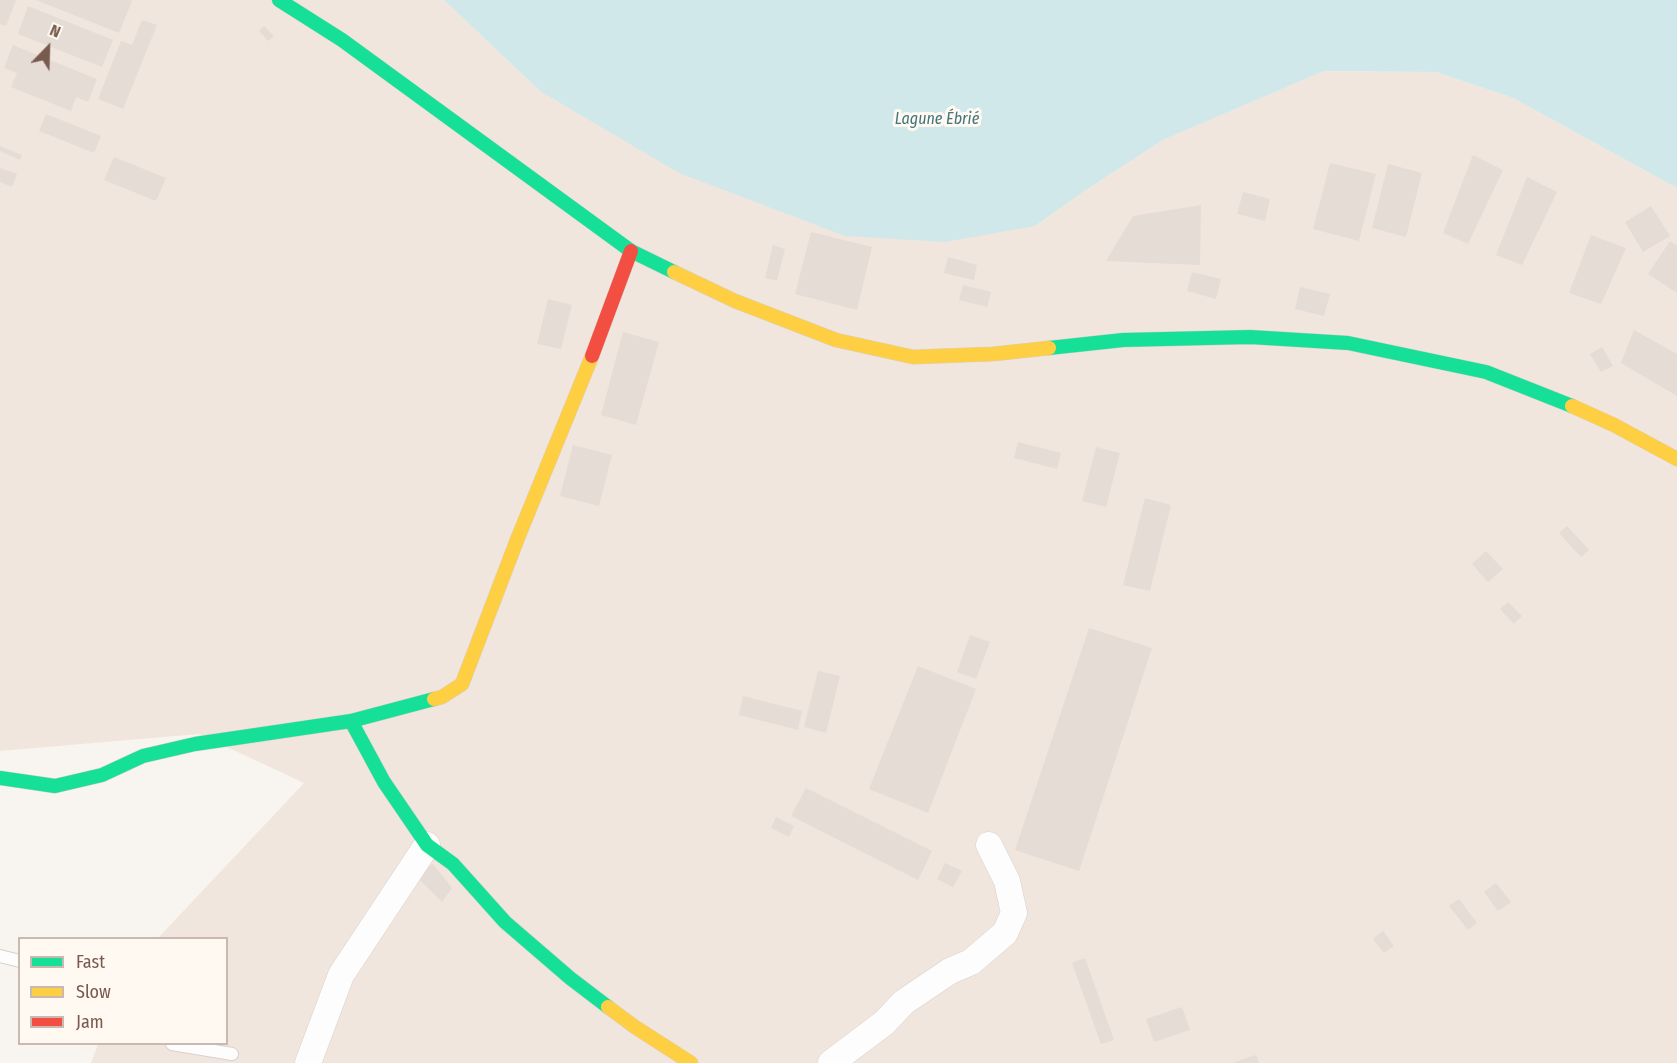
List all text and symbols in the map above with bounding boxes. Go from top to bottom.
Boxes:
north arrow [18,18,78,78]
text: N [47,20,63,42]
water label: Lagune Ébrié [895,110,979,130]
legend [18,937,228,1045]
text: Fast [76,951,105,973]
text: Slow [76,981,111,1003]
text: Jam [76,1011,104,1033]

